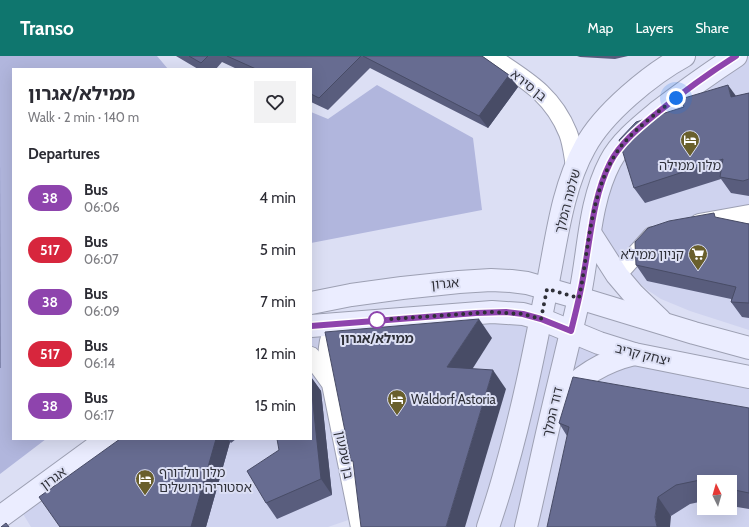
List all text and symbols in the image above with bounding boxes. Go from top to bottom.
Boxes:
text: Transo [20,17,74,40]
text: Map [588,19,613,37]
text: Layers [635,19,673,37]
text: Share [695,19,729,37]
street label: בן סירא [508,66,550,104]
button: heart [254,81,296,123]
text: ממילא/אגרון [28,82,135,105]
your location [666,88,686,108]
text: Walk · 2 min · 140 m [28,109,139,125]
hotel icon: מלון ממילה [679,129,701,157]
text: Departures [28,145,100,163]
place label: מלון ממילה [659,157,721,173]
street label: שלמה המלך [551,167,583,235]
text: Bus [84,181,108,199]
text: 38 [42,189,58,207]
text: 4 min [259,189,296,207]
text: 06:06 [84,199,120,215]
text: Bus [84,233,108,251]
text: 517 [40,241,60,259]
text: 5 min [260,241,296,259]
supermarket icon: קניון ממילא [687,243,709,271]
place label: קניון ממילא [620,246,684,262]
text: 06:07 [84,251,119,267]
street label: אגרון [430,274,460,292]
text: Bus [84,285,108,303]
text: 38 [42,293,58,311]
text: 7 min [260,293,296,311]
text: 06:09 [84,303,120,319]
marker: ממילא/אגרון [368,311,386,329]
place label: ממילא/אגרון [340,330,414,346]
text: Bus [84,337,108,355]
street label: יצחק קריב [614,339,672,369]
text: 517 [40,345,60,363]
text: 12 min [255,345,296,363]
text: 06:14 [84,355,115,371]
street label: דוד המלך [538,385,566,439]
hotel icon: Waldorf Astoria [386,388,408,416]
text: Bus [84,389,108,407]
place label: Waldorf Astoria [411,391,496,407]
text: 38 [42,397,58,415]
text: 15 min [255,397,296,415]
text: 06:17 [84,407,114,423]
street label: בן שמעון [333,430,357,480]
street label: אגרון [37,463,69,493]
place label: מלון וולדורף אסטוריה ירושלים [159,464,252,495]
hotel icon: מלון וולדורף אסטוריה ירושלים [134,468,156,496]
north arrow [697,475,737,515]
map controls [697,475,737,515]

